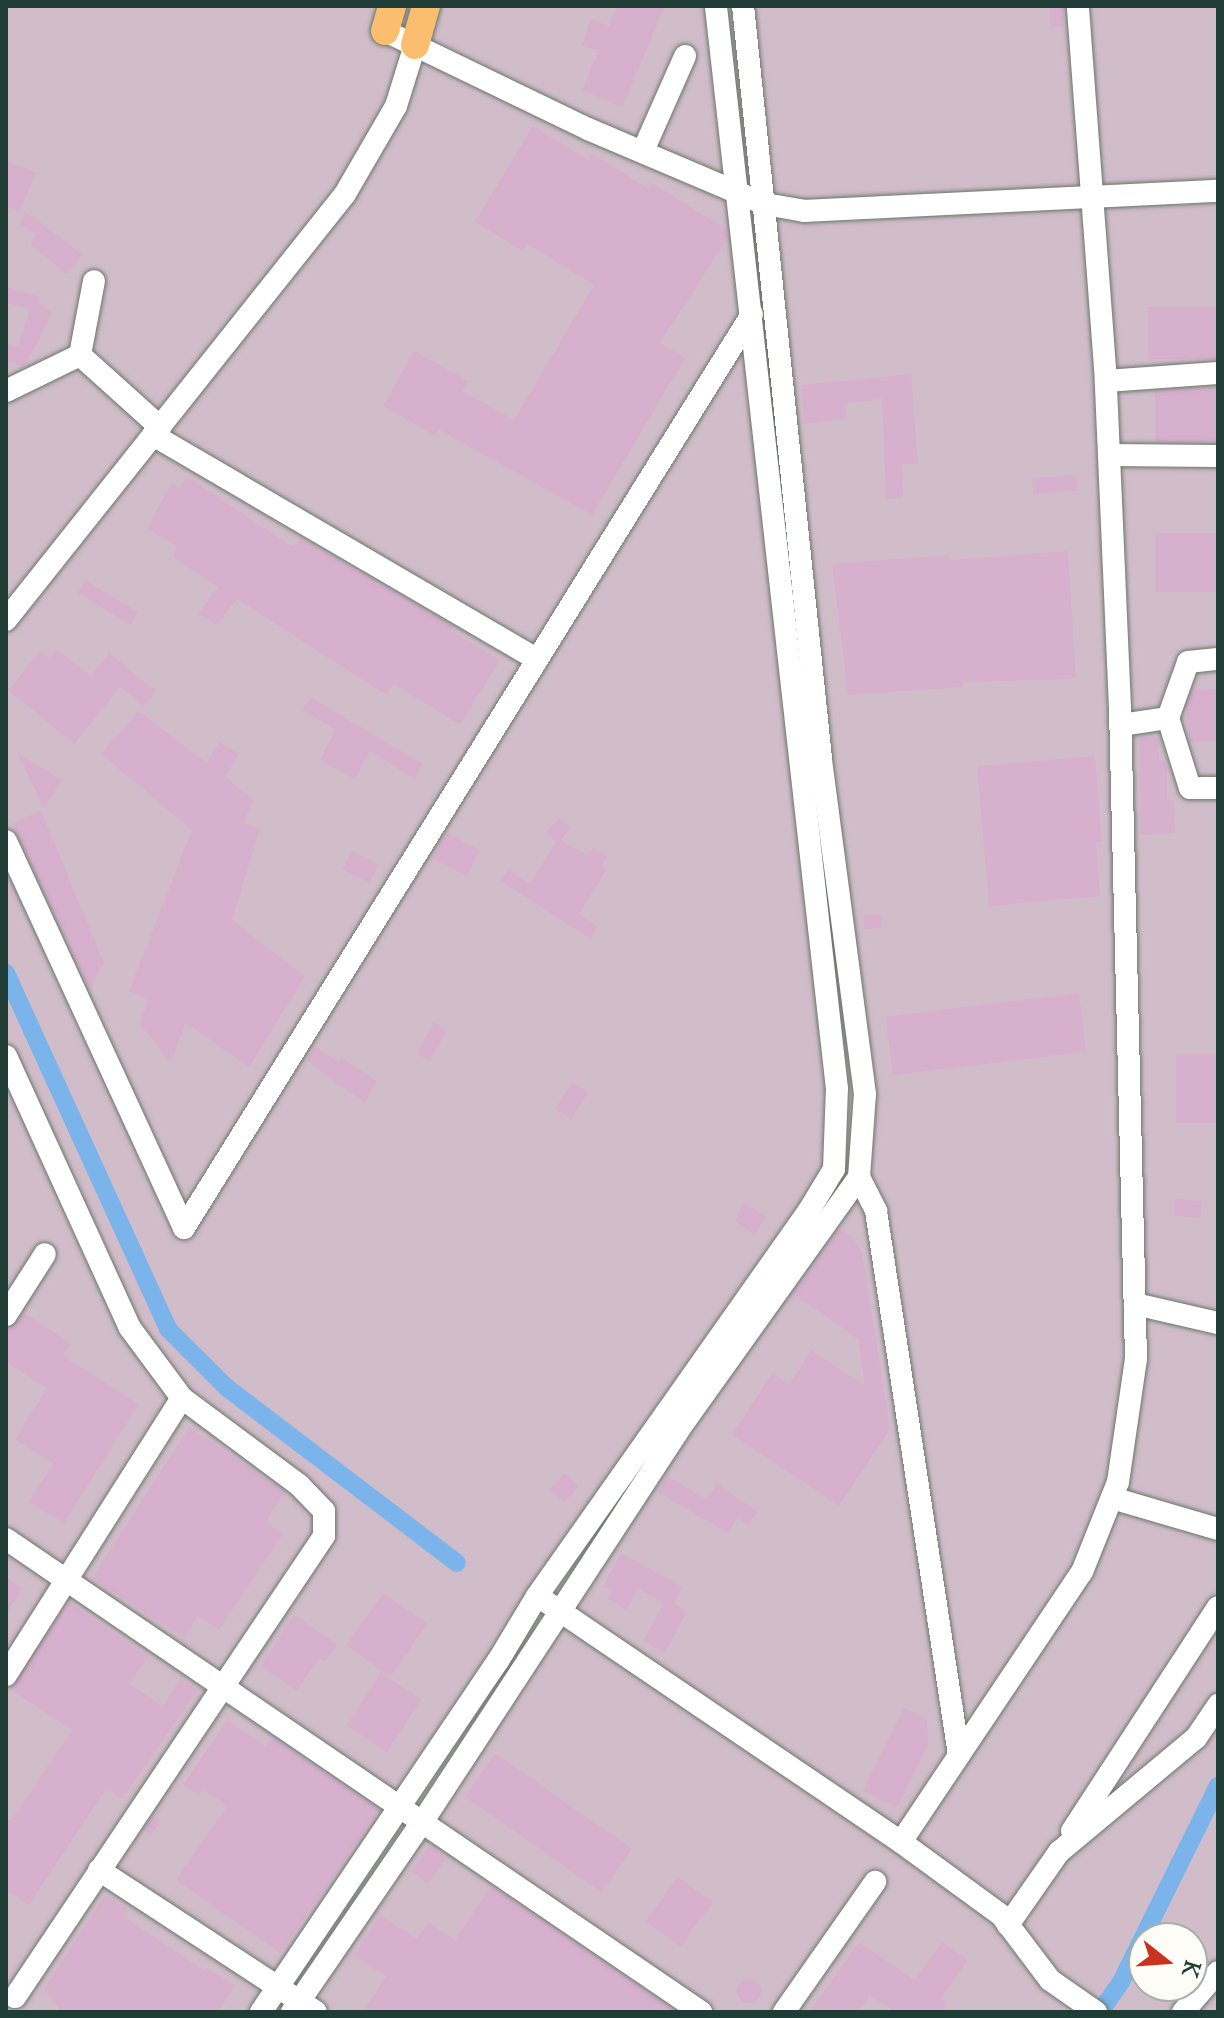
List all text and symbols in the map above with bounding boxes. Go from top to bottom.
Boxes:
north arrow [1128,1922,1208,2002]
text: K [1171,1956,1207,1981]

